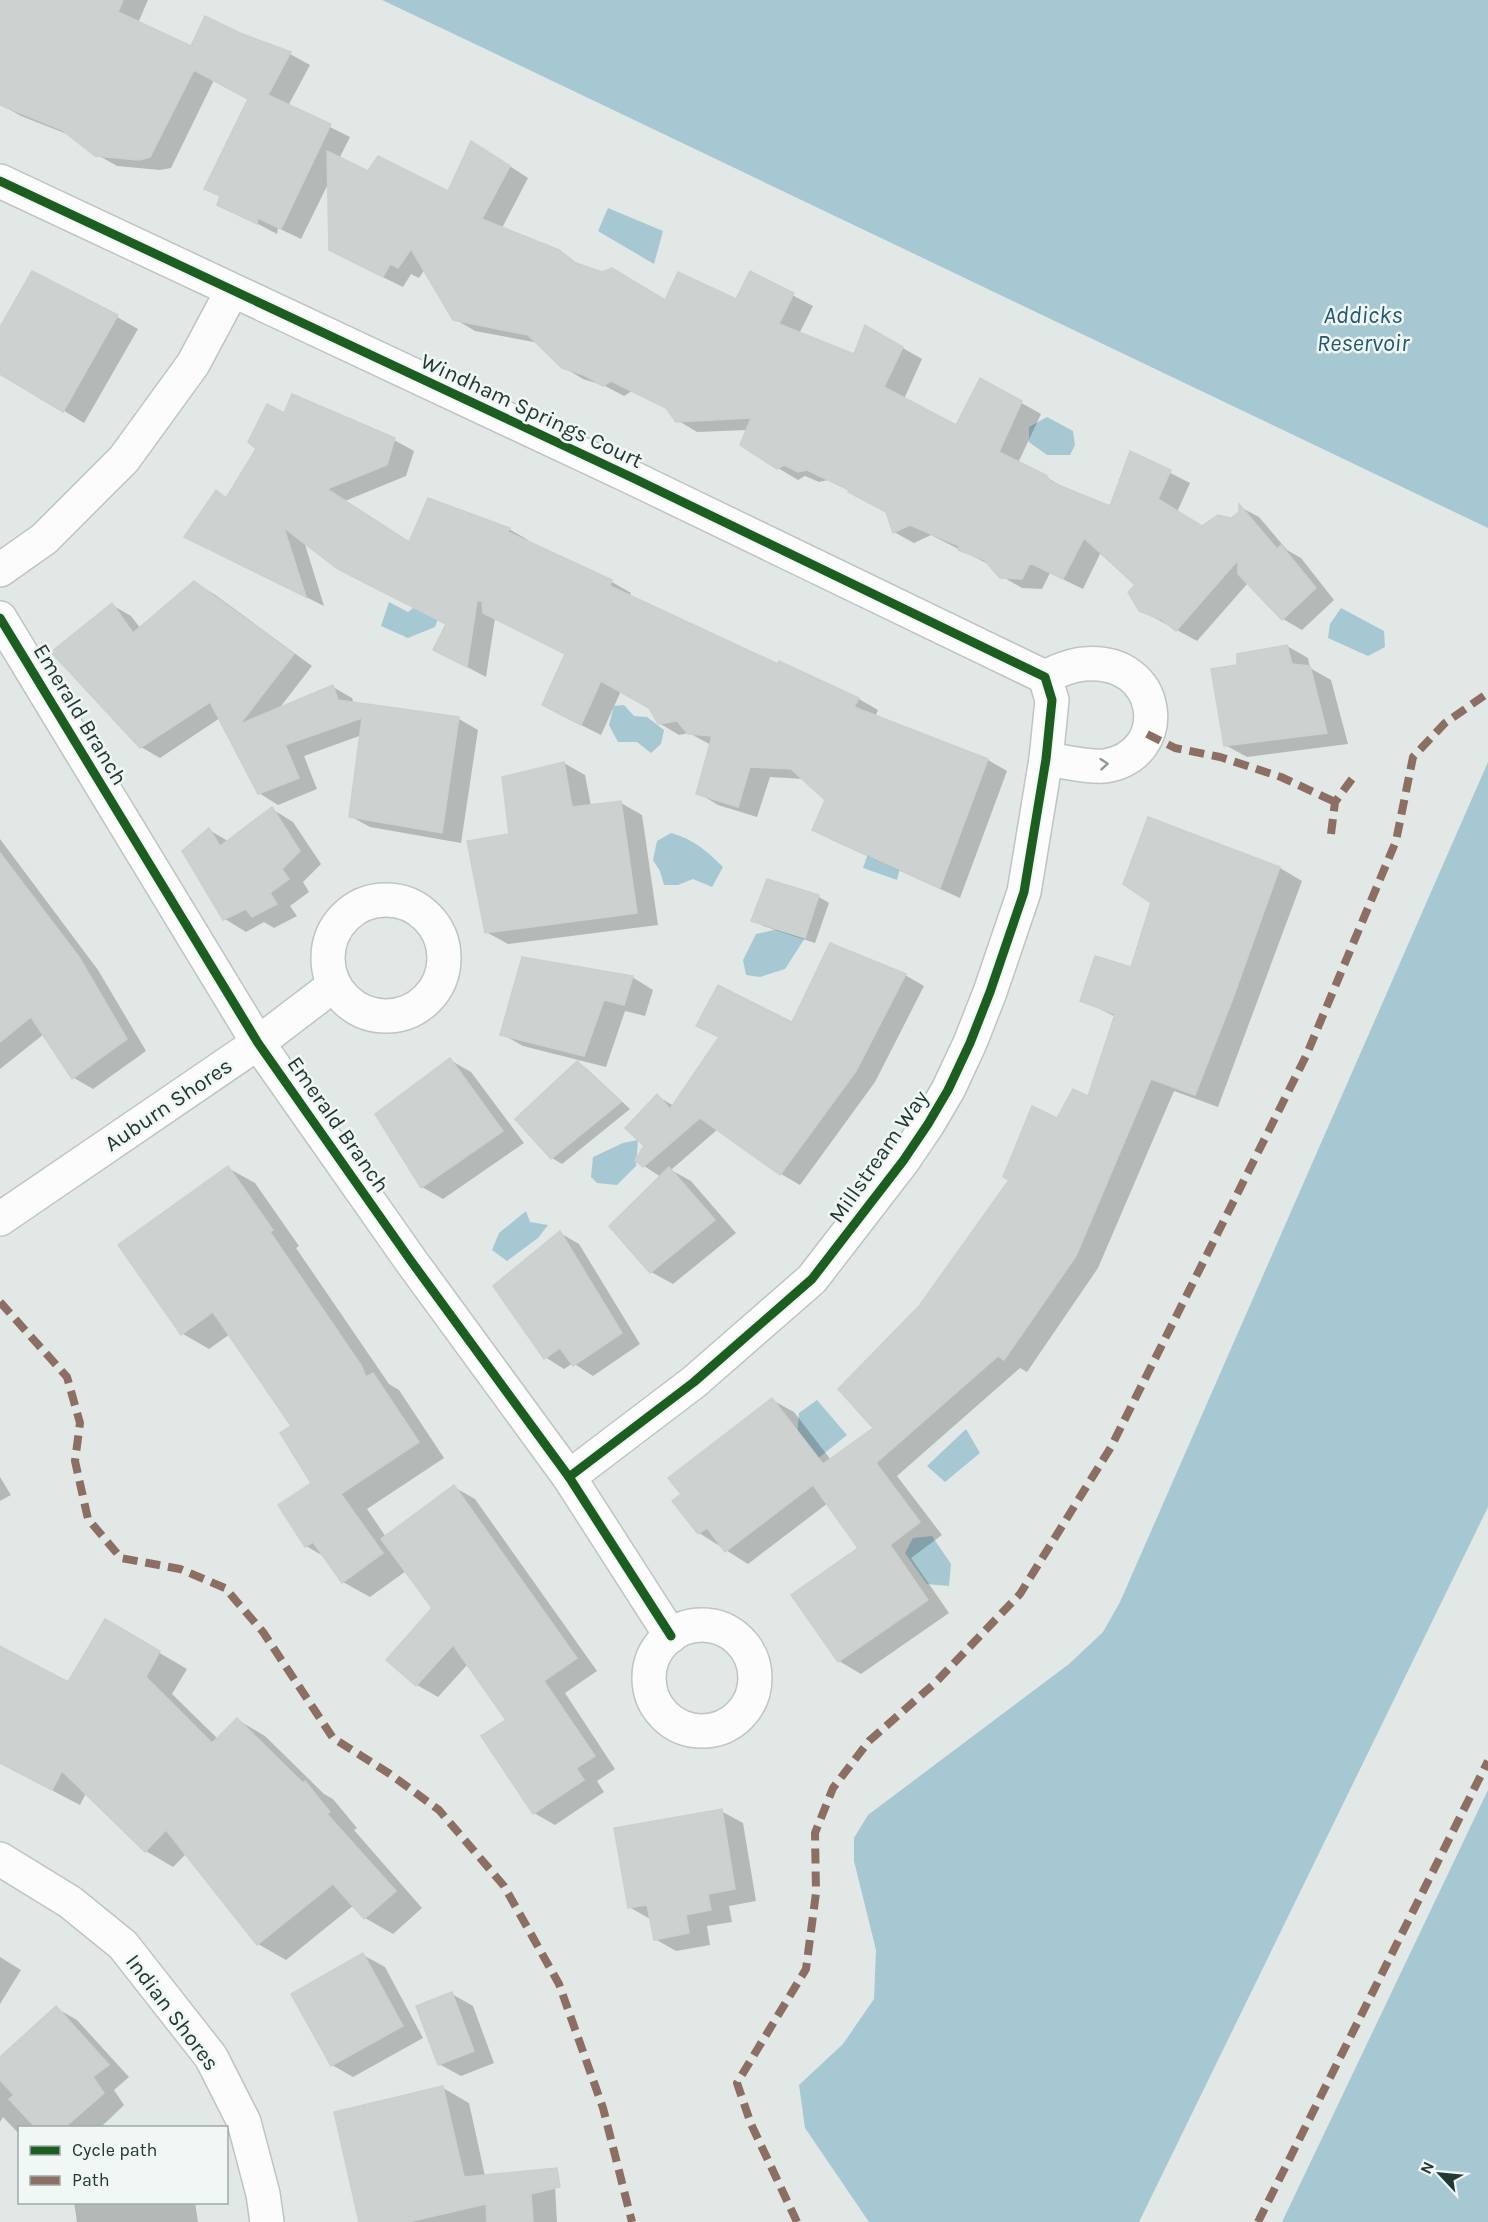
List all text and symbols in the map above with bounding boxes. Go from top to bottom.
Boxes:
water label: Addicks Reservoir [1317,301,1410,357]
street label: Windham Springs Court [416,348,647,474]
street label: Emerald Branch [28,639,133,790]
one-way arrow [1099,758,1109,771]
street label: Emerald Branch [282,1051,395,1198]
street label: Auburn Shores [100,1053,237,1157]
street label: Millstream Way [823,1085,934,1228]
street label: Indian Shores [120,1949,224,2076]
legend [18,2126,228,2204]
text: Cycle path [72,2139,157,2161]
north arrow [1410,2144,1470,2204]
text: N [1416,2158,1438,2177]
text: Path [72,2169,110,2191]

